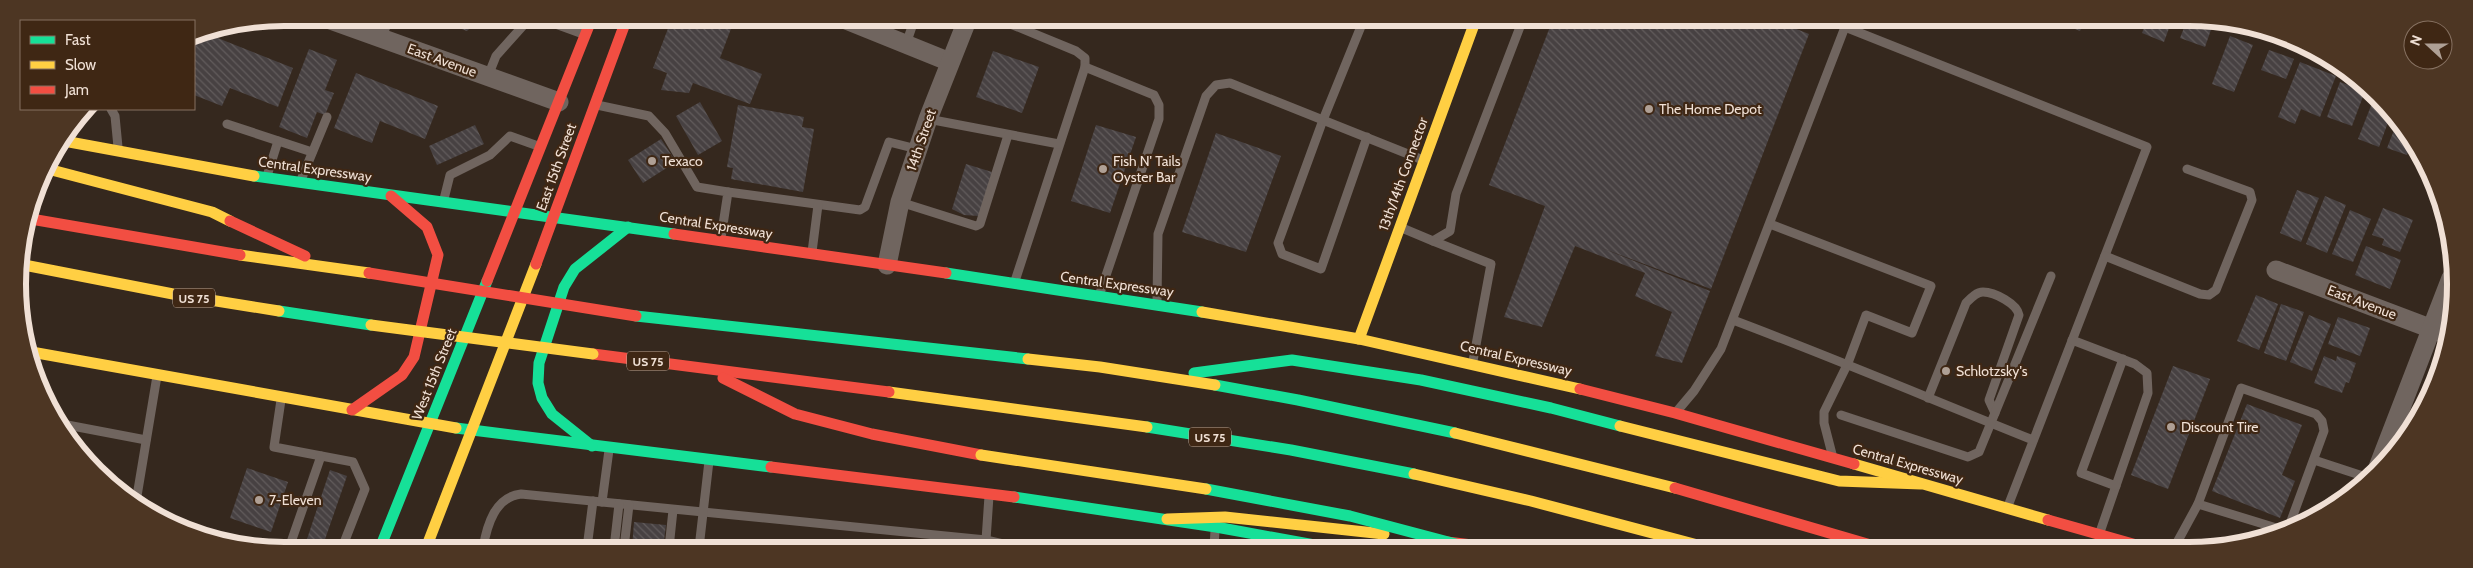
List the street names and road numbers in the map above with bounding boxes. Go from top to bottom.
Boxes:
street label: East Avenue [405,39,479,81]
street label: 14th Street [902,107,940,173]
street label: 13th/14th Connector [1374,114,1432,233]
street label: East 15th Street [532,121,580,213]
street label: Central Expressway [257,152,373,186]
street label: Central Expressway [658,207,774,243]
street label: Central Expressway [1059,267,1175,301]
street label: East Avenue [2325,281,2399,323]
road number: US 75 [173,288,215,308]
street label: West 15th Street [407,325,461,422]
street label: Central Expressway [1458,336,1574,380]
road number: US 75 [627,352,669,371]
road number: US 75 [1189,428,1231,447]
street label: Central Expressway [1851,440,1965,488]

